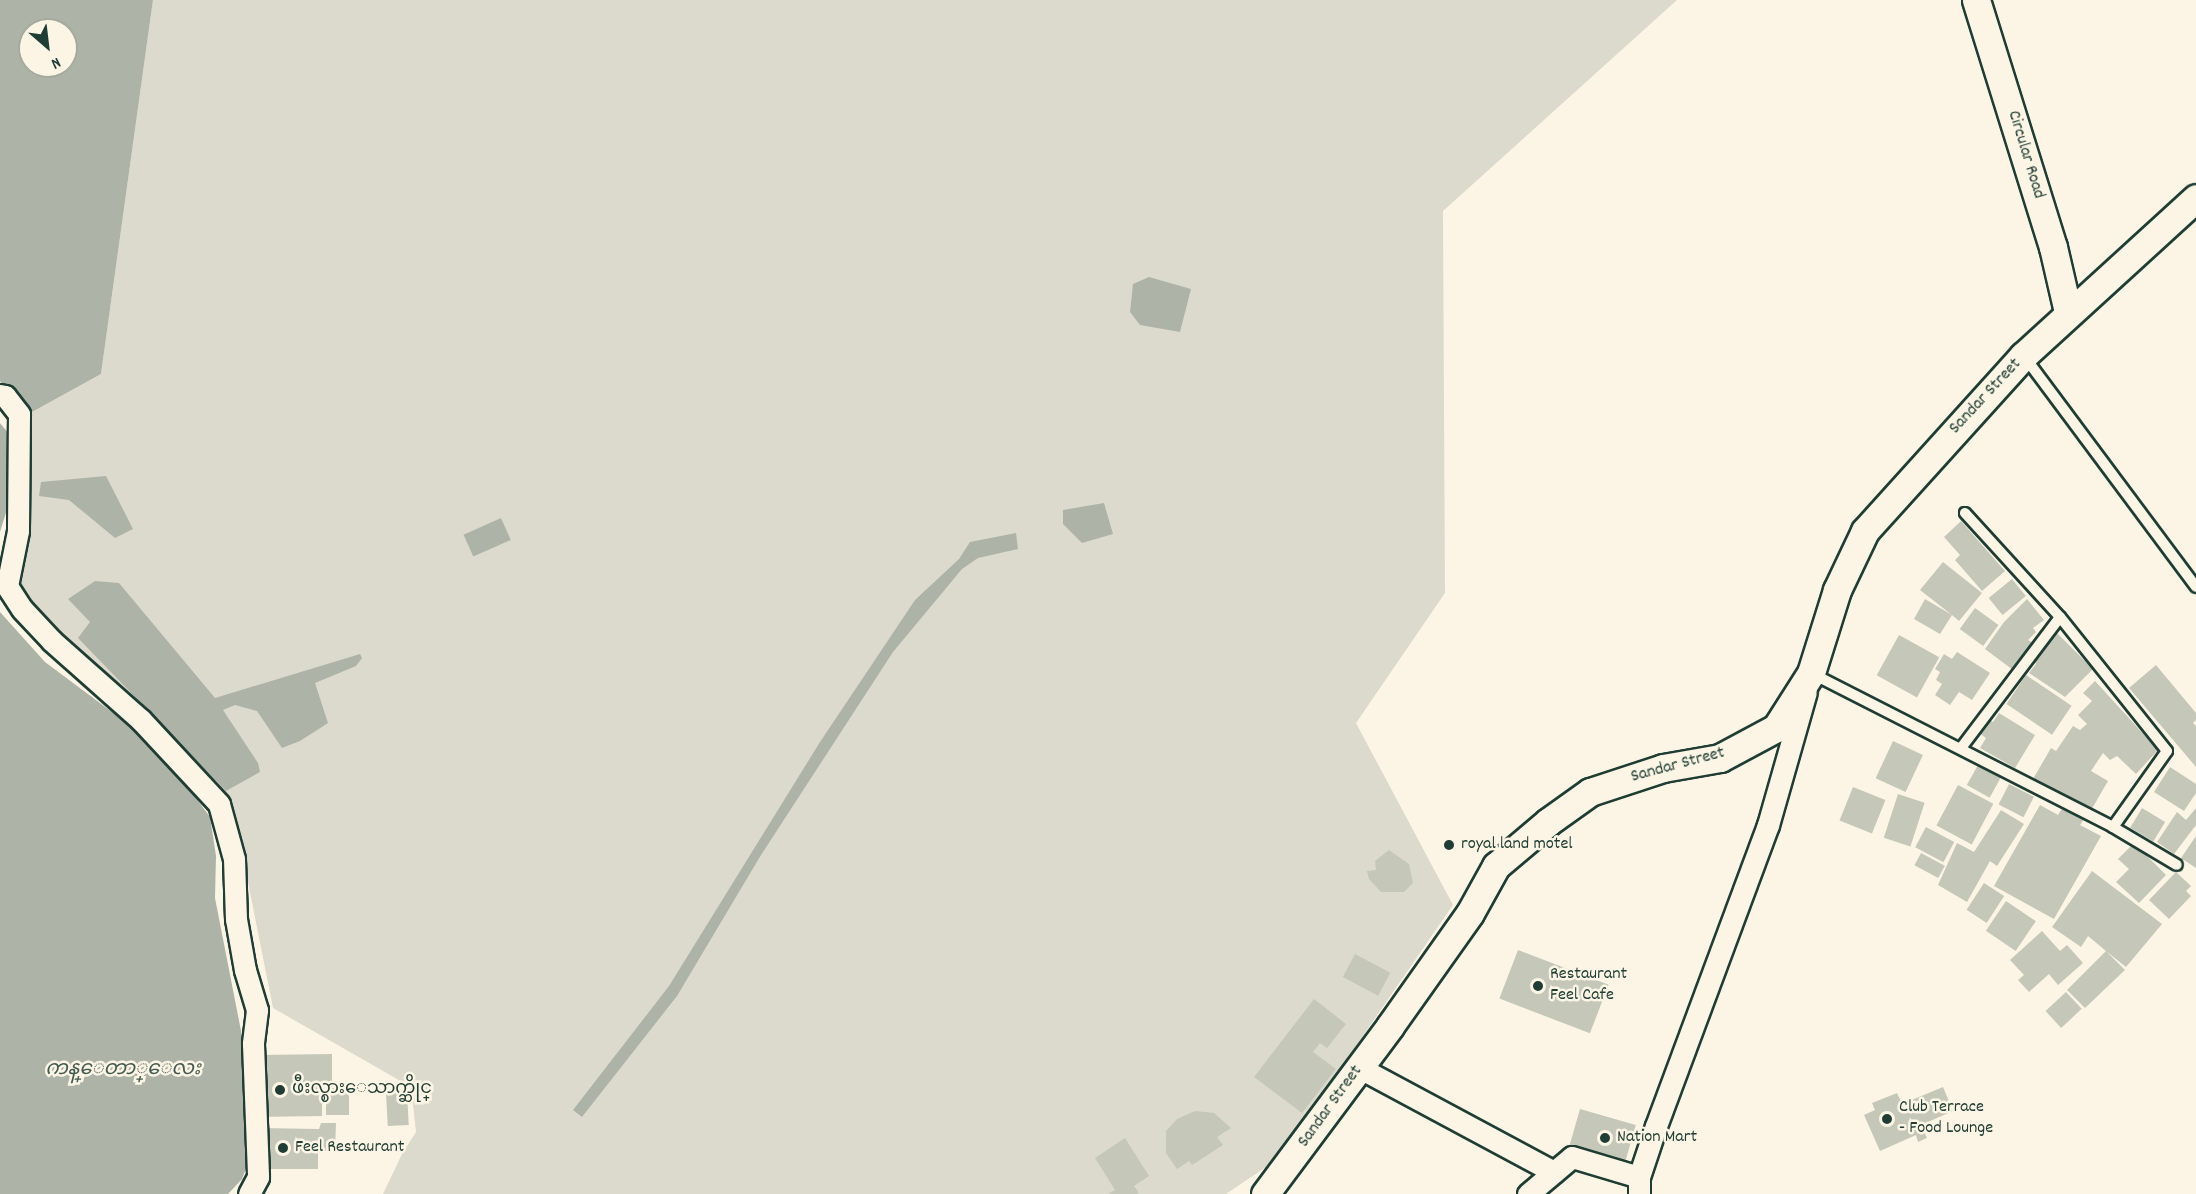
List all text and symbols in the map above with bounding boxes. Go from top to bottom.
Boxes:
north arrow [18,18,78,78]
text: N [47,51,65,75]
street label: Circular Road [2001,108,2049,202]
street label: Sandar Street [1945,354,2027,440]
street label: Sandar Street [1629,743,1727,789]
place label: royal land motel [1461,834,1573,856]
marker: royal land motel [1442,838,1456,852]
place label: Restaurant Feel Cafe [1550,965,1627,1008]
marker: Restaurant Feel Cafe [1531,979,1545,993]
water label: ကန္ေတာ္ေလး [45,1058,201,1082]
street label: Sandar Street [1294,1062,1368,1152]
place label: ဖီးလ္စားေသာက္ဆိုင္ [292,1079,432,1101]
marker: ဖီးလ္စားေသာက္ဆိုင္ [273,1083,287,1097]
place label: Club Terrace - Food Lounge [1899,1098,1993,1140]
marker: Club Terrace - Food Lounge [1880,1112,1894,1126]
place label: Nation Mart [1617,1127,1697,1149]
marker: Nation Mart [1598,1131,1612,1145]
place label: Feel Restaurant [295,1137,404,1159]
marker: Feel Restaurant [276,1141,290,1155]

